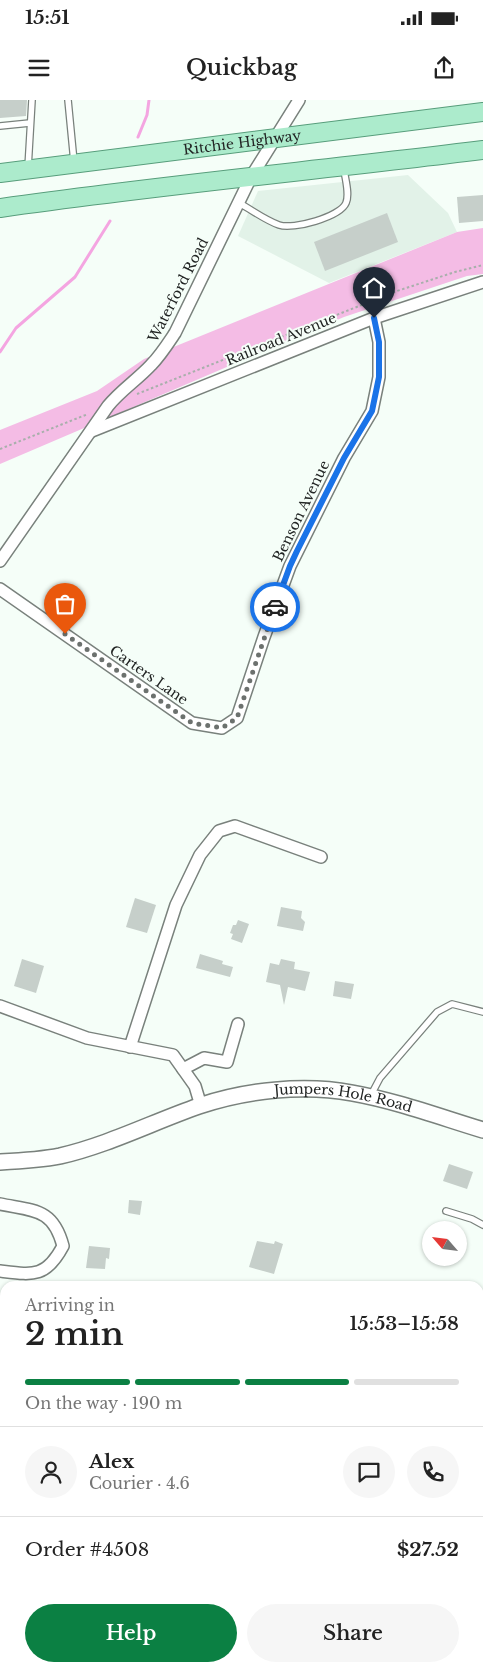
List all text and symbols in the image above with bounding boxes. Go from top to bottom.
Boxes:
text: 15:51 [25,6,70,29]
icon: menu [25,54,53,82]
text: Quickbag [186,54,297,81]
icon: share [430,54,458,82]
street label: Ritchie Highway [182,126,302,159]
street label: Waterford Road [143,234,212,346]
pin [353,267,395,318]
icon: home [360,274,388,302]
street label: Railroad Avenue [223,309,339,369]
street label: Benson Avenue [269,457,333,565]
courier [250,582,300,632]
pin [44,583,86,634]
icon: bag [51,590,79,618]
icon: car [261,593,289,621]
street label: Carters Lane [106,641,192,709]
street label: Jumpers Hole Road [271,1080,415,1116]
north arrow [422,1221,468,1266]
map controls [422,1221,467,1266]
text: Arriving in [25,1295,115,1315]
text: 15:53–15:58 [349,1312,459,1335]
text: 2 min [25,1314,124,1354]
text: On the way · 190 m [25,1393,182,1413]
button: person [25,1446,77,1498]
button: chat [343,1446,395,1498]
button: phone [407,1446,459,1498]
text: Alex [89,1450,134,1473]
text: Courier · 4.6 [89,1473,190,1493]
text: Order #4508 [25,1538,149,1561]
text: $27.52 [397,1538,459,1561]
button: Help [25,1604,237,1662]
button: Share [247,1604,459,1662]

